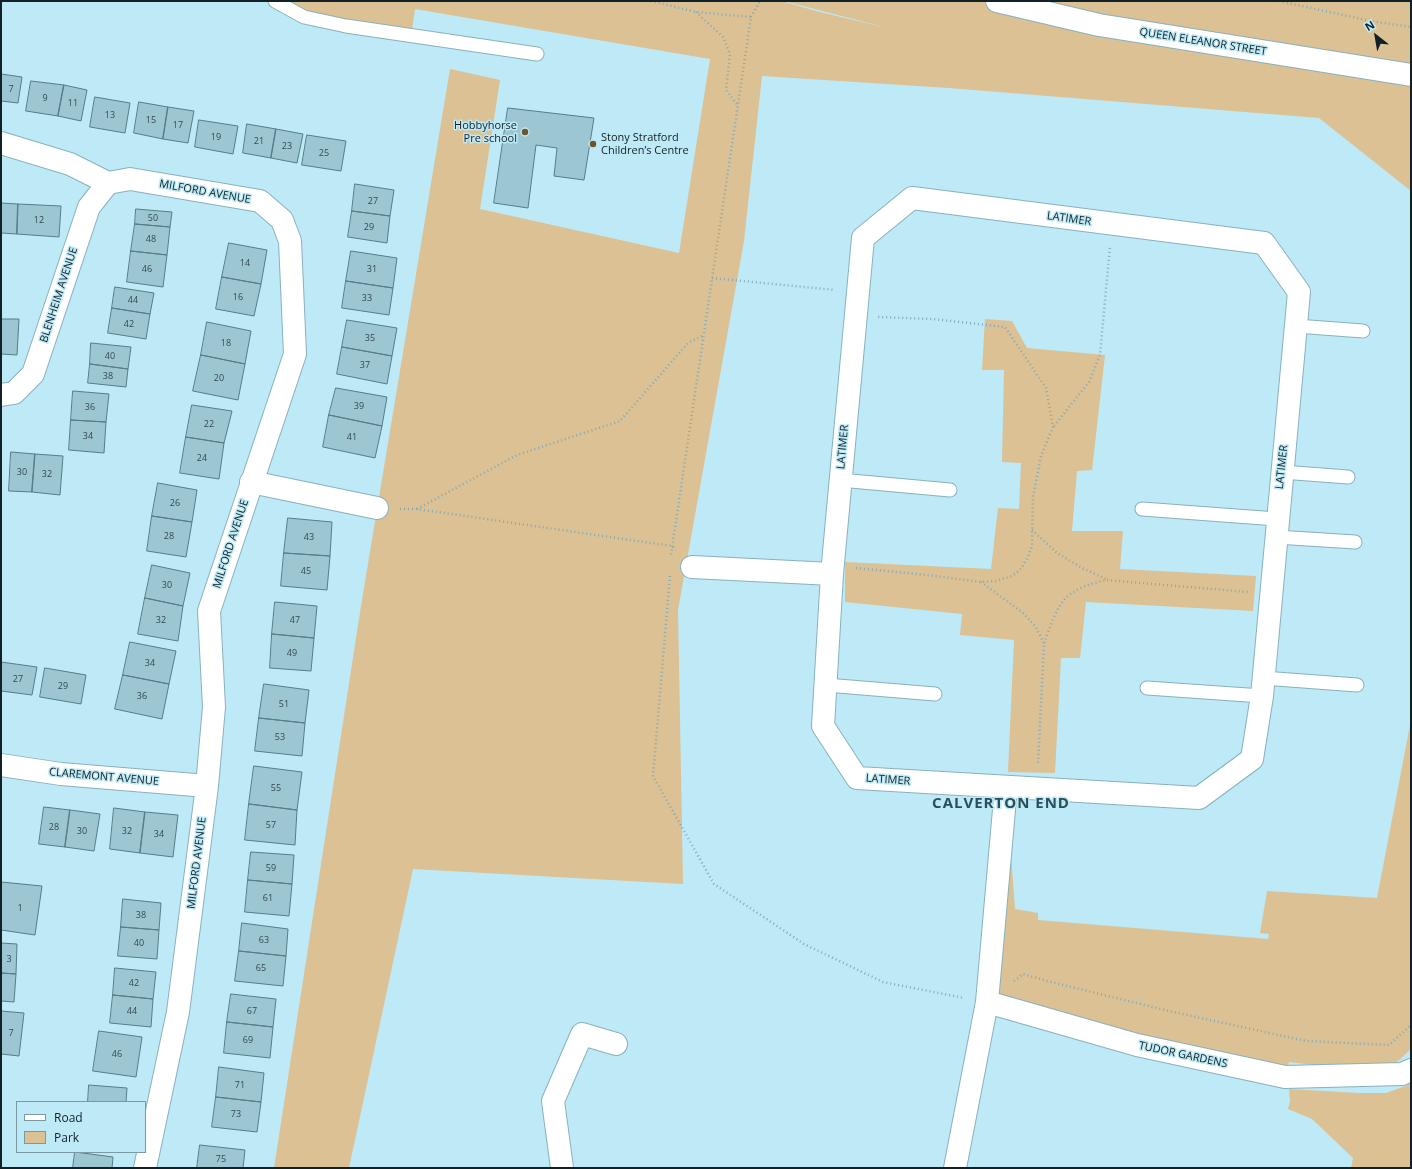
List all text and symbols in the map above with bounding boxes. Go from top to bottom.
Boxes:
north arrow [1356,16,1396,56]
text: N [1362,17,1377,34]
street label: QUEEN ELEANOR STREET [1139,25,1267,59]
house number: 7 [8,84,14,94]
house number: 9 [42,93,48,103]
house number: 11 [68,98,78,108]
house number: 13 [105,110,115,120]
house number: 15 [146,115,156,125]
place label: Hobbyhorse Pre school [454,119,517,145]
house number: 17 [173,120,183,130]
marker: Hobbyhorse Pre school [520,127,530,137]
place label: Stony Stratford Children’s Centre [601,131,689,157]
house number: 19 [211,132,221,142]
house number: 21 [254,136,264,146]
marker: Stony Stratford Children’s Centre [588,139,598,149]
house number: 23 [282,141,292,151]
house number: 25 [319,148,329,158]
street label: MILFORD AVENUE [158,177,252,207]
house number: 27 [368,196,378,206]
street label: LATIMER [1046,209,1092,229]
house number: 50 [148,213,158,223]
house number: 12 [34,215,44,225]
house number: 29 [364,222,374,232]
house number: 48 [146,234,156,244]
street label: BLENHEIM AVENUE [37,246,81,344]
house number: 14 [240,258,250,268]
house number: 46 [142,264,152,274]
house number: 31 [367,264,377,274]
house number: 16 [233,292,243,302]
house number: 33 [362,293,372,303]
house number: 44 [128,295,138,305]
house number: 42 [124,319,134,329]
house number: 35 [365,333,375,343]
house number: 18 [221,338,231,348]
house number: 40 [105,351,115,361]
house number: 37 [360,360,370,370]
house number: 38 [103,371,113,381]
house number: 20 [214,373,224,383]
house number: 39 [354,401,364,411]
house number: 36 [85,402,95,412]
house number: 22 [204,419,214,429]
street label: LATIMER [834,424,852,470]
house number: 34 [83,431,93,441]
house number: 41 [347,432,357,442]
street label: LATIMER [1273,444,1291,490]
house number: 24 [197,453,207,463]
house number: 30 [17,467,27,477]
house number: 32 [42,469,52,479]
house number: 26 [170,498,180,508]
street label: MILFORD AVENUE [210,498,252,590]
house number: 28 [164,531,174,541]
house number: 43 [304,532,314,542]
house number: 45 [301,566,311,576]
house number: 30 [162,580,172,590]
house number: 32 [156,615,166,625]
house number: 47 [290,615,300,625]
house number: 49 [287,648,297,658]
house number: 34 [145,658,155,668]
house number: 27 [13,674,23,684]
house number: 29 [58,681,68,691]
house number: 36 [137,691,147,701]
house number: 51 [279,699,289,709]
house number: 53 [275,732,285,742]
street label: CLAREMONT AVENUE [49,766,159,788]
street label: LATIMER [865,772,911,788]
house number: 55 [271,783,281,793]
district label: CALVERTON END [932,795,1070,813]
street label: MILFORD AVENUE [185,816,209,910]
house number: 57 [266,820,276,830]
house number: 28 [49,822,59,832]
house number: 30 [77,826,87,836]
house number: 32 [122,826,132,836]
house number: 34 [154,829,164,839]
house number: 59 [266,863,276,873]
house number: 61 [263,893,273,903]
house number: 1 [17,903,23,913]
house number: 38 [136,910,146,920]
house number: 63 [259,935,269,945]
house number: 40 [134,938,144,948]
house number: 3 [6,954,12,964]
house number: 65 [256,963,266,973]
house number: 42 [129,978,139,988]
house number: 44 [127,1006,137,1016]
house number: 67 [247,1006,257,1016]
house number: 7 [8,1028,14,1038]
house number: 69 [243,1035,253,1045]
street label: TUDOR GARDENS [1137,1039,1229,1071]
house number: 46 [112,1049,122,1059]
house number: 71 [235,1080,245,1090]
legend [16,1101,146,1153]
text: Road [54,1109,83,1126]
house number: 73 [231,1109,241,1119]
text: Park [54,1129,79,1146]
house number: 75 [216,1154,226,1164]

